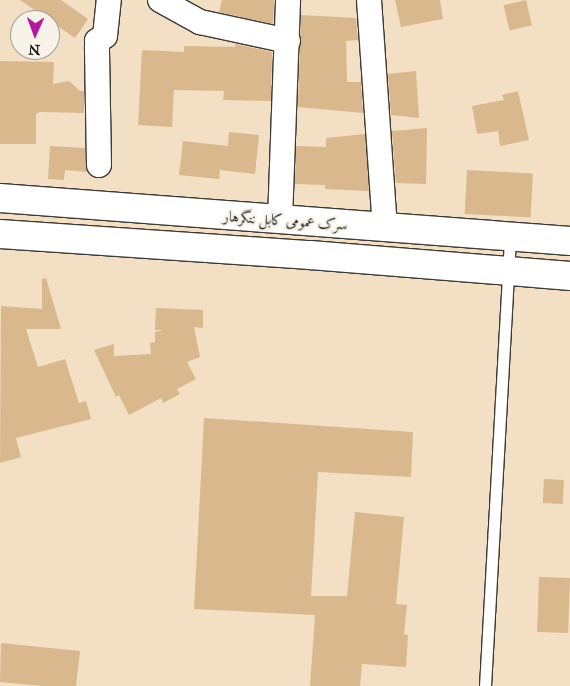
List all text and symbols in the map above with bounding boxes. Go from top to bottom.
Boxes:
north arrow [10,10,60,60]
text: N [28,41,41,58]
street label: سرک عمومی کابل ننگرهار [222,208,348,234]

